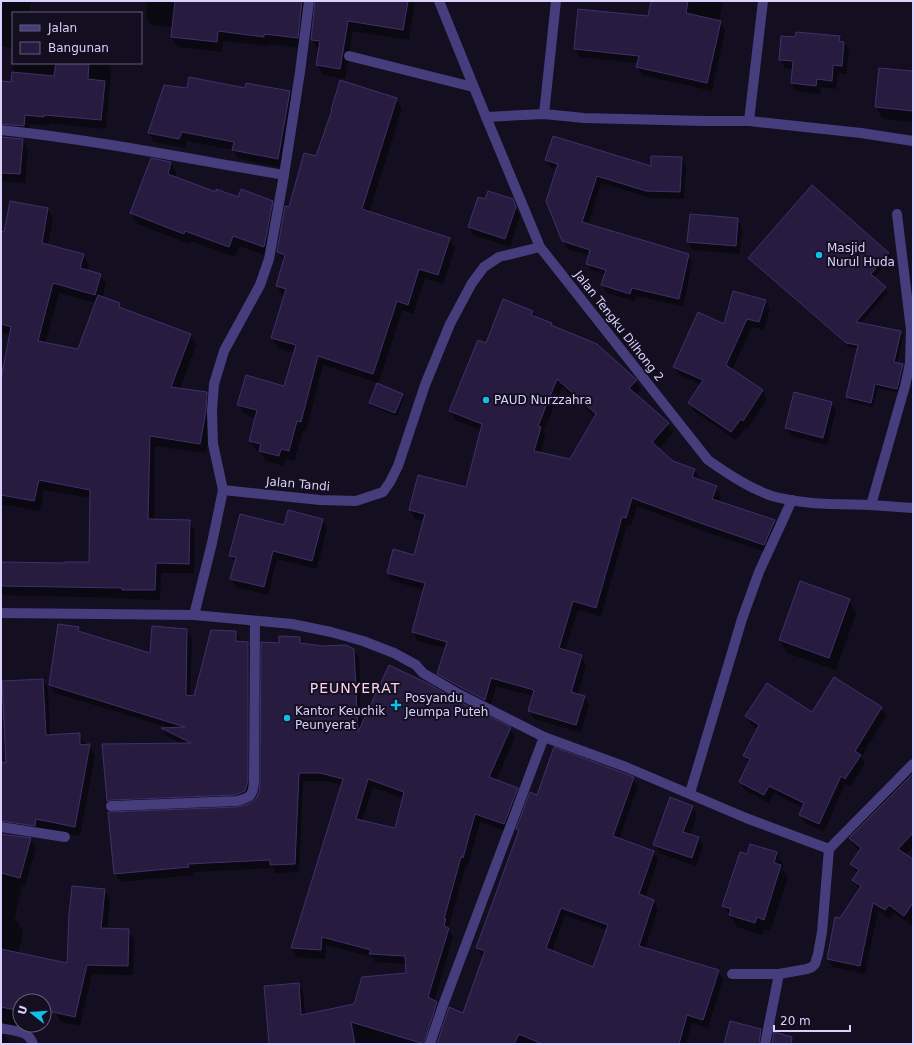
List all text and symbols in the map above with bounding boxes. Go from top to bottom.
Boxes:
legend [12,12,142,64]
text: Jalan [47,21,77,35]
text: Bangunan [48,41,109,55]
place label: Masjid Nurul Huda [827,241,895,269]
marker: Masjid Nurul Huda [814,250,824,260]
street label: Jalan Tengku Dilhong 2 [571,267,667,384]
place label: PAUD Nurzzahra [494,393,592,407]
marker: PAUD Nurzzahra [481,395,491,405]
street label: Jalan Tandi [264,474,331,494]
district label: PEUNYERAT [310,680,400,696]
place label: Posyandu Jeumpa Puteh [404,691,488,719]
marker: Posyandu Jeumpa Puteh [390,699,402,711]
place label: Kantor Keuchik Peunyerat [295,704,385,732]
marker: Kantor Keuchik Peunyerat [282,713,292,723]
north arrow [12,993,52,1033]
text: U [15,1004,30,1016]
scale bar [774,1007,850,1033]
text: 20 m [780,1014,811,1028]

